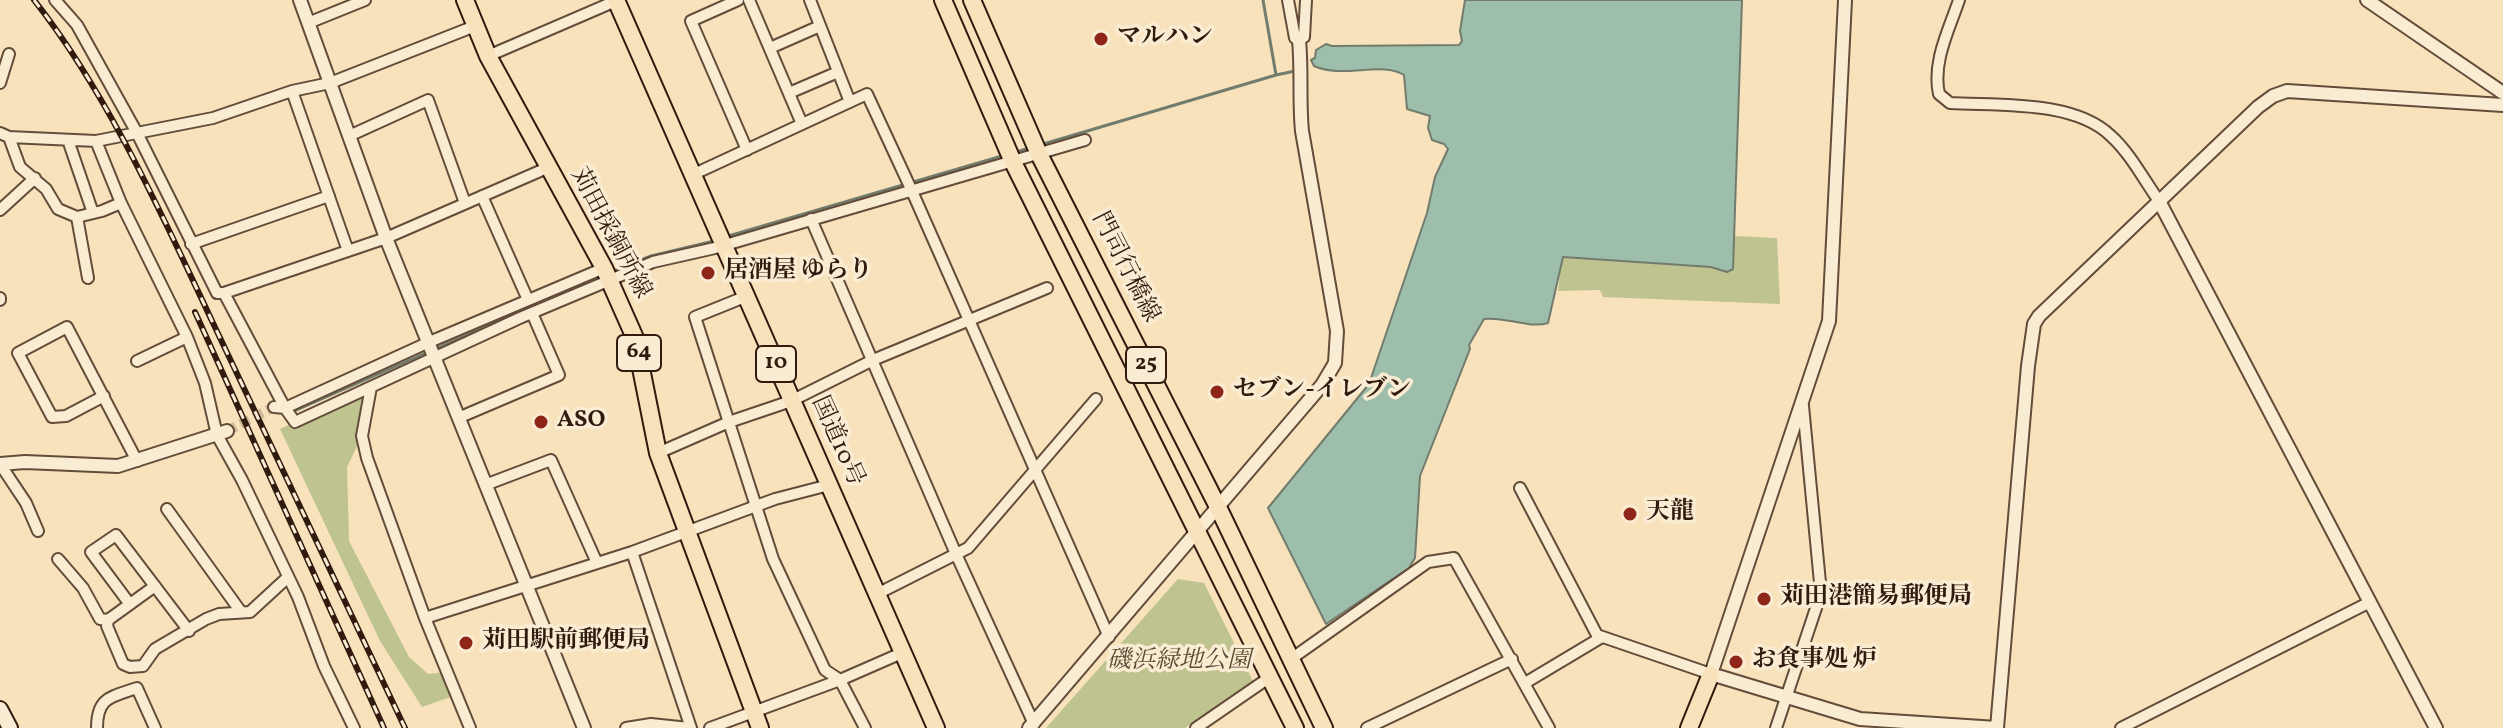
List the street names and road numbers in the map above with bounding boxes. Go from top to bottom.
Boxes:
street label: 苅田採銅所線 [562,164,656,304]
street label: 門司行橋線 [1084,208,1164,328]
road number: 64 [617,335,661,371]
road number: 10 [756,346,796,382]
road number: 25 [1126,347,1166,383]
street label: 国道10号 [803,392,869,492]

